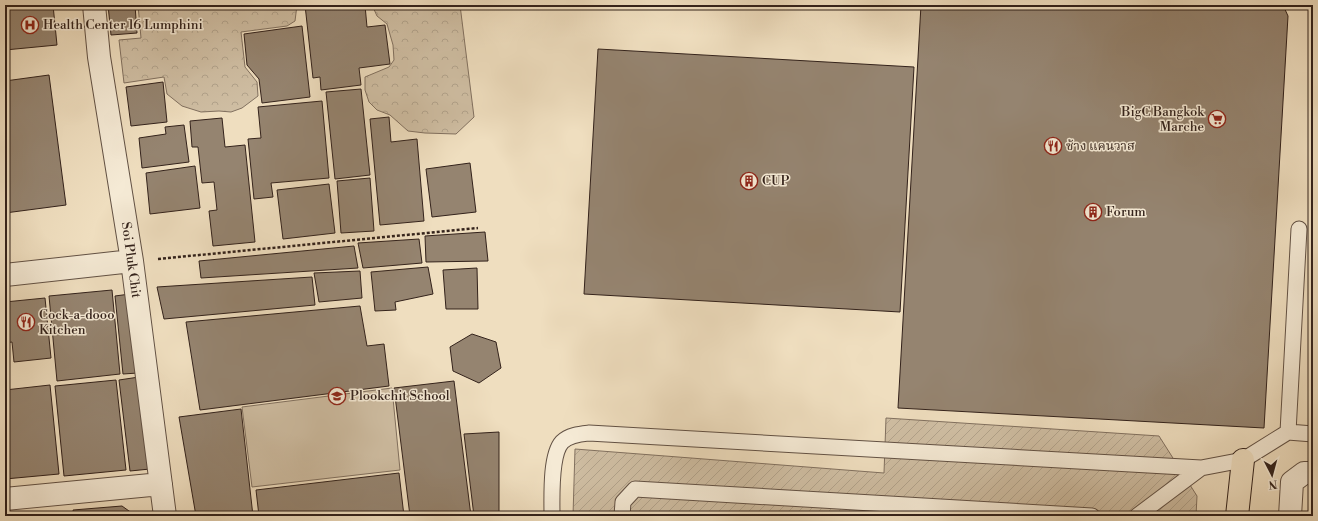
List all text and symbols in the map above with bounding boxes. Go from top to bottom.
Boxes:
hospital icon: Health Center 16 Lumphini [20,15,40,35]
place label: Health Center 16 Lumphini [43,17,203,33]
place label: BigC Bangkok Marche [1120,104,1205,135]
supermarket icon: BigC Bangkok Marche [1207,109,1227,129]
restaurant icon: ช้าง แคนวาส [1043,136,1063,156]
place label: ช้าง แคนวาส [1066,138,1135,154]
building icon: CUP [739,171,759,191]
place label: CUP [762,173,790,189]
building icon: Forum [1083,202,1103,222]
place label: Forum [1106,204,1146,220]
street label: Soi Pluk Chit [118,221,144,300]
place label: Cock-a-dooo Kitchen [39,307,114,338]
restaurant icon: Cock-a-dooo Kitchen [16,312,36,332]
school or university icon: Plookchit School [327,386,347,406]
place label: Plookchit School [350,388,450,404]
north arrow [1252,455,1292,495]
text: N [1268,477,1278,491]

